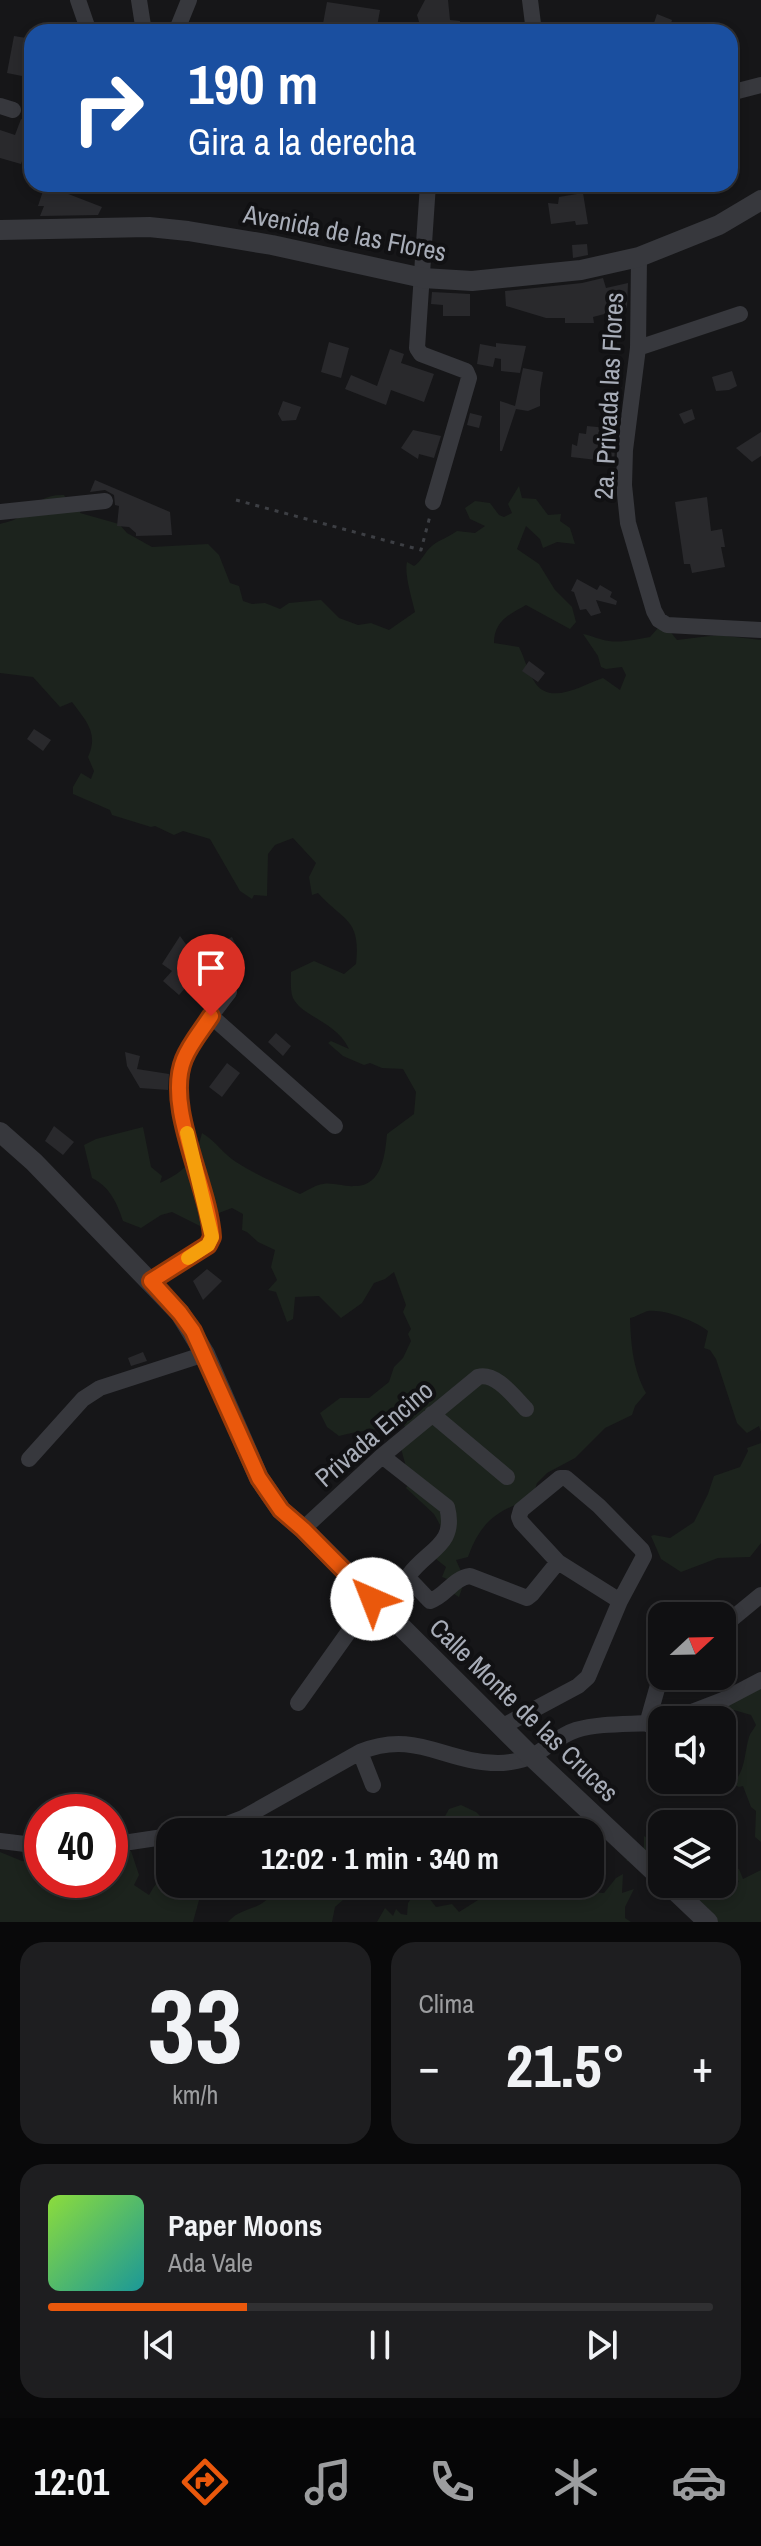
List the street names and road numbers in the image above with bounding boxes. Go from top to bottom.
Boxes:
street label: Avenida de las Flores [240,196,449,269]
street label: 2a. Privada las Flores [586,292,631,500]
street label: Privada Encino [307,1373,440,1495]
street label: Calle Monte de las Cruces [422,1610,626,1809]

